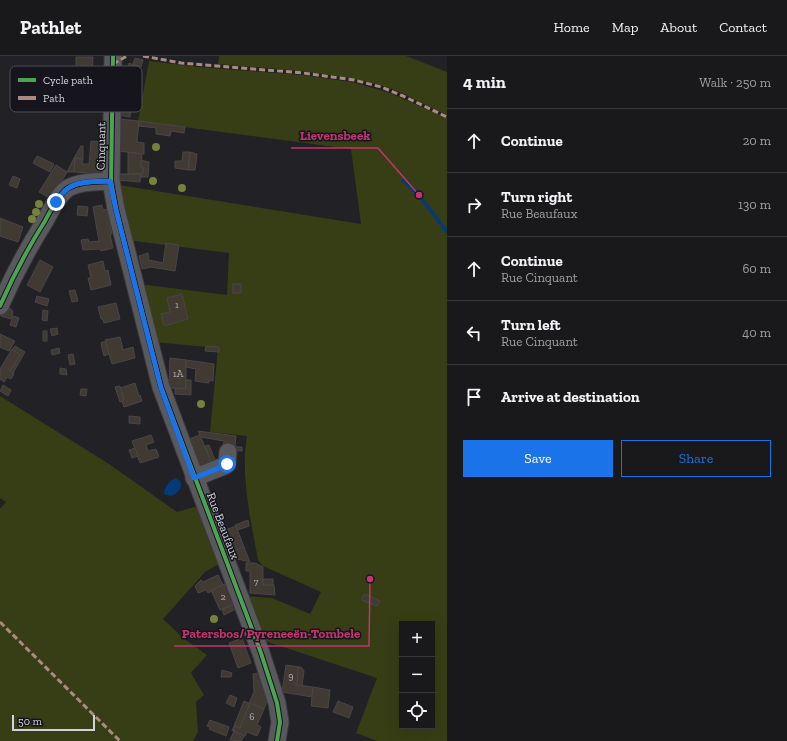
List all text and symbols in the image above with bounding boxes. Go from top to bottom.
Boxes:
text: Pathlet [20,16,82,39]
text: Home [554,19,590,36]
text: Map [612,19,638,36]
text: About [660,19,697,36]
text: Contact [719,19,767,36]
legend [10,66,142,112]
text: 4 min [463,72,506,92]
text: Cycle path [43,74,94,87]
text: Walk · 250 m [699,75,771,90]
text: Path [43,92,66,105]
street label: Cinquant [94,121,108,170]
callout: Lievensbeek [291,123,378,148]
text: Lievensbeek [300,128,370,143]
icon: ahead [463,130,485,152]
text: Continue [501,132,563,150]
text: 20 m [743,133,771,148]
text: Turn right [501,188,572,206]
route end [47,193,65,211]
icon: right [463,194,485,216]
text: 130 m [738,197,771,212]
text: Rue Beaufaux [501,206,577,221]
text: Continue [501,252,563,270]
icon: ahead [463,258,485,280]
text: 60 m [742,261,771,276]
text: Rue Cinquant [501,270,578,285]
house number: 1 [175,299,179,311]
text: Turn left [501,316,561,334]
icon: left [463,322,485,344]
text: 40 m [742,325,771,340]
text: Rue Cinquant [501,334,578,349]
house number: 1A [173,368,184,380]
icon: arrive [463,386,485,408]
text: Arrive at destination [501,388,640,406]
button: Save [463,440,613,477]
button: Share [621,440,771,477]
route start [218,455,236,473]
street label: Rue Beaufaux [204,491,242,561]
house number: 7 [254,576,259,588]
house number: 2 [220,591,226,603]
callout: Patersbos/ Pyreneeën-Tombele [174,621,369,646]
map controls [399,621,435,729]
button: + [399,621,435,657]
text: Patersbos/ Pyreneeën-Tombele [182,626,361,641]
button: − [399,657,435,693]
house number: 9 [288,670,294,682]
button: locate [399,693,435,729]
house number: 6 [249,711,255,723]
scale bar [12,713,95,732]
text: 50 m [18,715,42,728]

